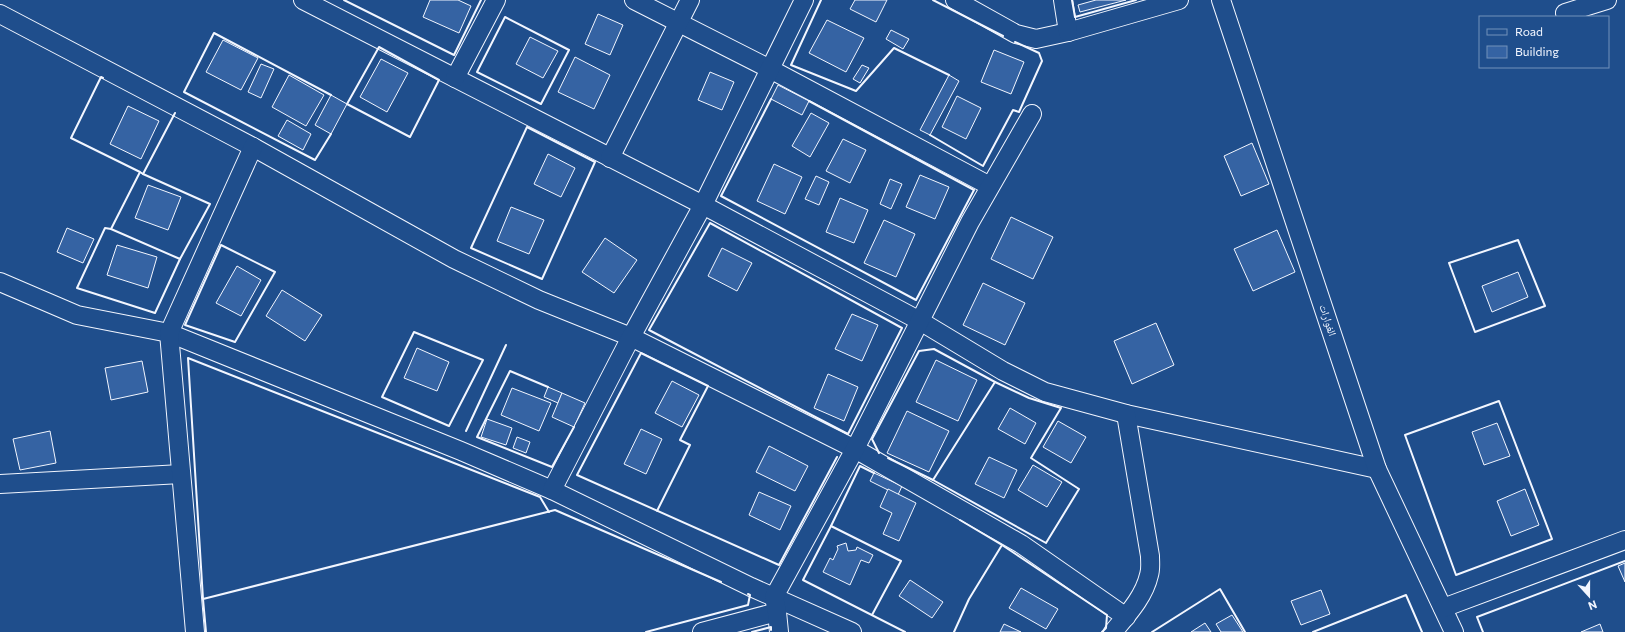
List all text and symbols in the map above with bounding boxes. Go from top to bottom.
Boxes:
legend [1479,16,1609,68]
text: Road [1515,24,1543,38]
text: Building [1515,44,1559,58]
street label: الغوارات [1317,302,1340,337]
north arrow [1569,576,1609,616]
text: N [1587,598,1599,613]

